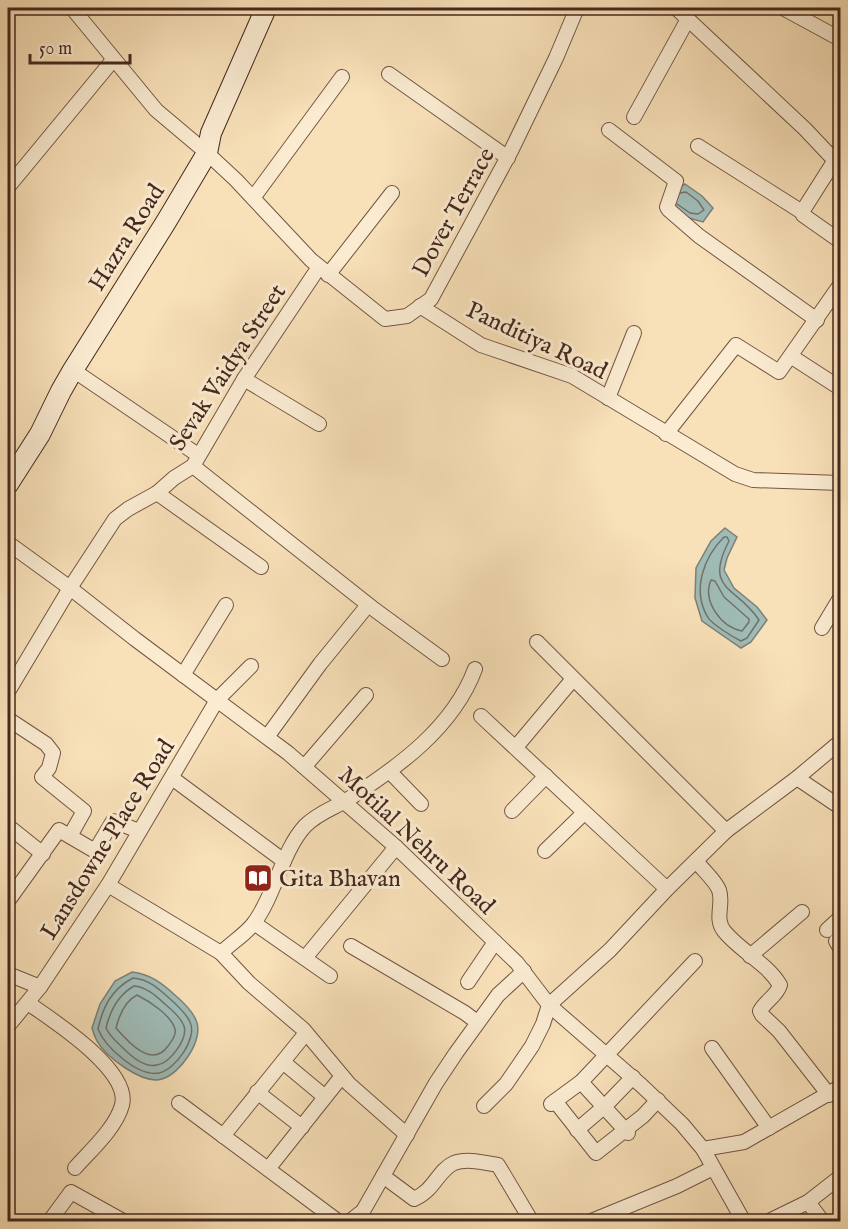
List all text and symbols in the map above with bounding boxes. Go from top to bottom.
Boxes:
scale bar [30,27,130,65]
text: 50 m [39,38,72,61]
street label: Dover Terrace [406,143,503,283]
street label: Hazra Road [82,178,173,297]
street label: Sevak Vaidya Street [163,279,294,457]
street label: Panditiya Road [461,295,612,388]
street label: Lansdowne Place Road [34,734,183,946]
street label: Motilal Nehru Road [331,760,501,922]
library icon: Gita Bhavan [242,862,274,894]
place label: Gita Bhavan [279,864,401,895]

